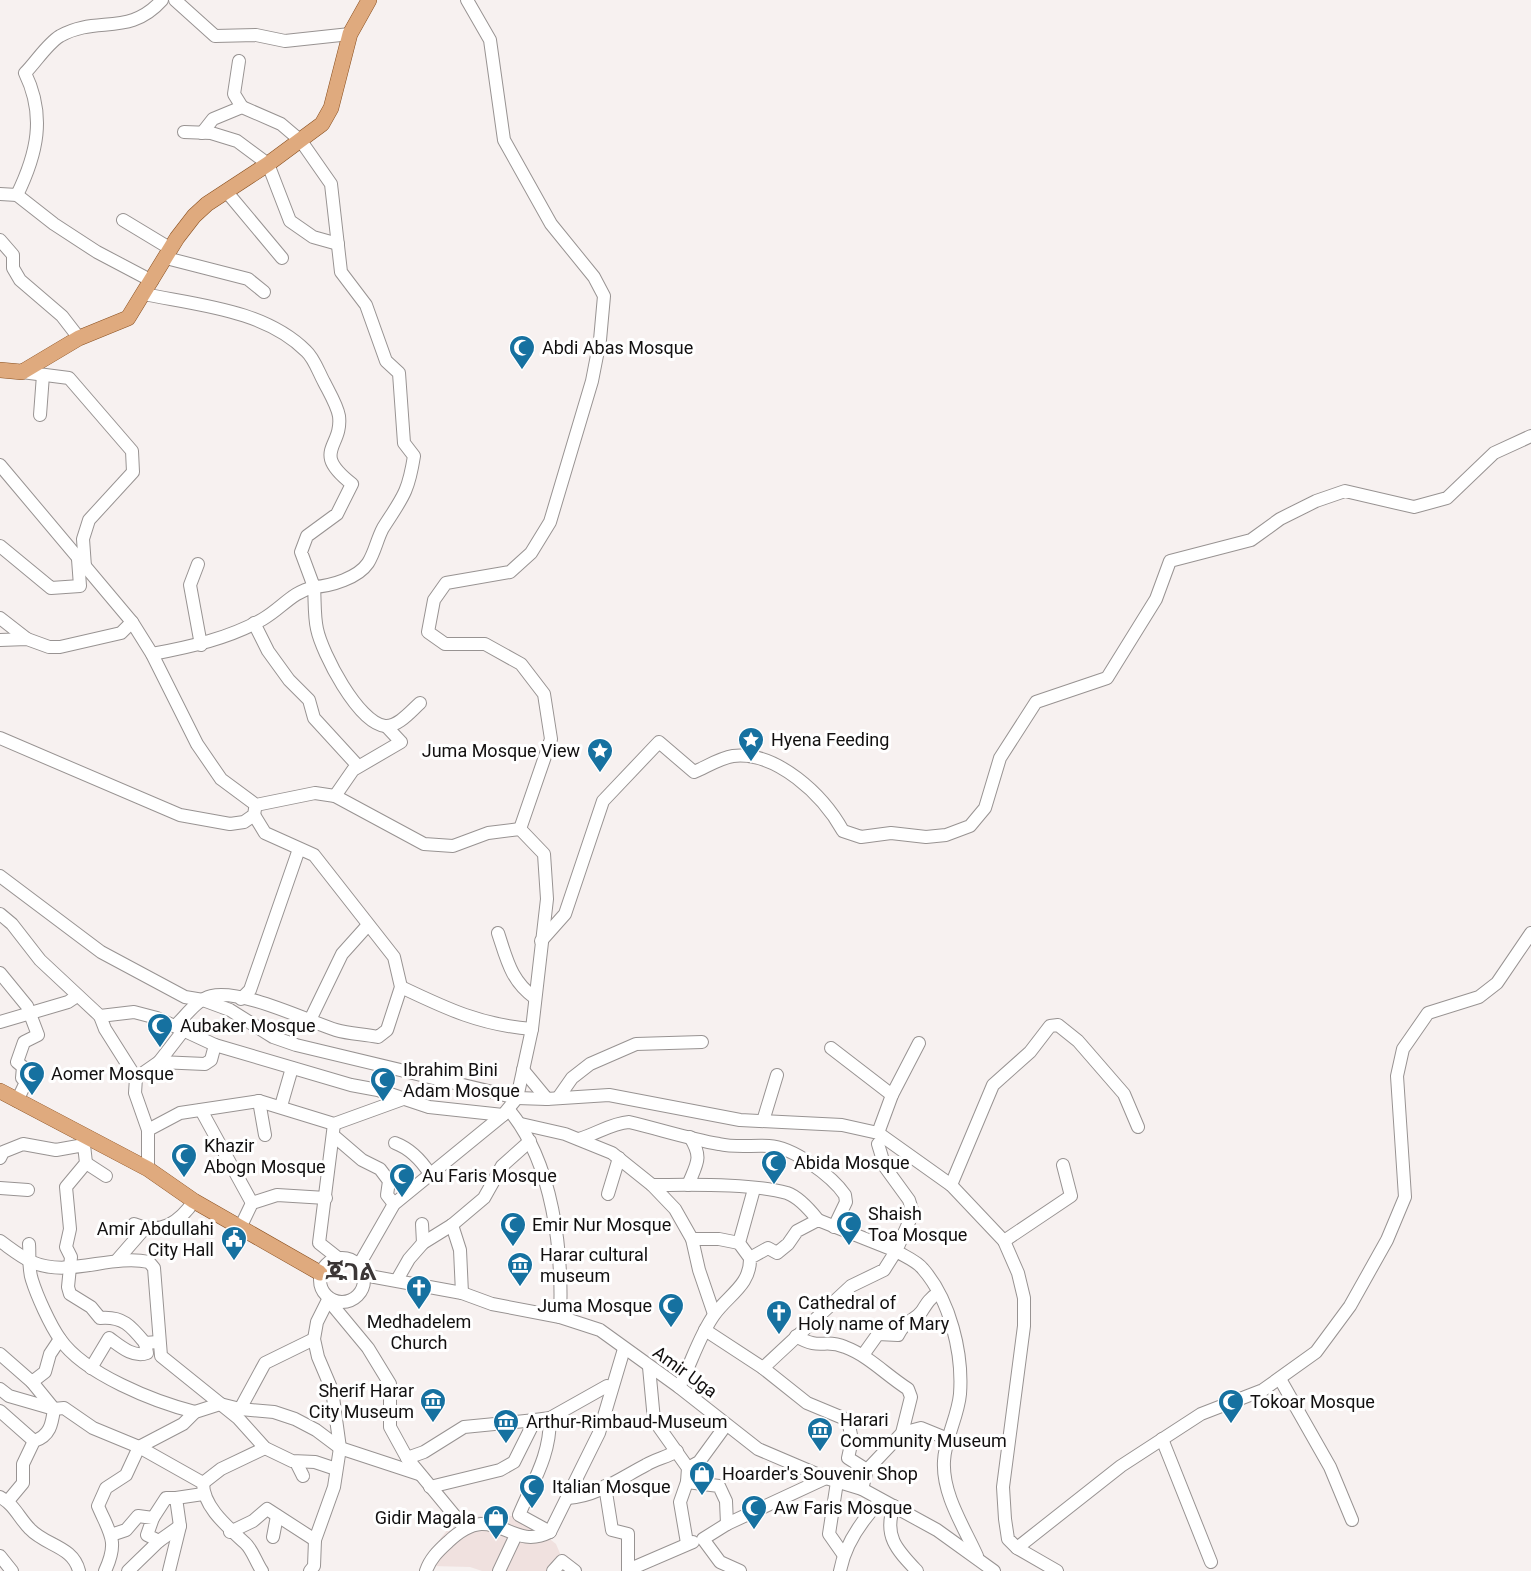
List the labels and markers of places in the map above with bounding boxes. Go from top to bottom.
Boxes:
mosque icon: Abdi Abas Mosque [507,333,537,371]
place label: Abdi Abas Mosque [542,337,693,358]
place icon: Hyena Feeding [736,725,766,763]
place label: Hyena Feeding [771,729,889,750]
place icon: Juma Mosque View [585,736,615,774]
place label: Juma Mosque View [422,740,580,761]
mosque icon: Aubaker Mosque [145,1011,175,1049]
place label: Aubaker Mosque [180,1015,316,1036]
mosque icon: Aomer Mosque [17,1059,47,1097]
place label: Ibrahim Bini Adam Mosque [403,1059,520,1101]
place label: Aomer Mosque [51,1063,174,1084]
mosque icon: Ibrahim Bini Adam Mosque [368,1065,398,1103]
place label: Khazir Abogn Mosque [204,1135,326,1177]
mosque icon: Khazir Abogn Mosque [169,1141,199,1179]
mosque icon: Abida Mosque [759,1148,789,1186]
place label: Abida Mosque [794,1152,910,1173]
mosque icon: Au Faris Mosque [387,1161,417,1199]
place label: Au Faris Mosque [422,1165,557,1186]
place label: Shaish Toa Mosque [868,1203,967,1245]
mosque icon: Shaish Toa Mosque [834,1209,864,1247]
mosque icon: Emir Nur Mosque [498,1210,528,1248]
place label: Emir Nur Mosque [532,1214,671,1235]
place label: Amir Abdullahi City Hall [97,1218,214,1260]
public building icon: Amir Abdullahi City Hall [219,1224,249,1262]
place label: Harar cultural museum [540,1244,648,1286]
museum icon: Harar cultural museum [505,1250,535,1288]
church icon: Medhadelem Church [404,1273,434,1311]
mosque icon: Juma Mosque [656,1291,686,1329]
place label: Cathedral of Holy name of Mary [798,1292,950,1334]
place label: Juma Mosque [537,1295,652,1316]
church icon: Cathedral of Holy name of Mary [764,1298,794,1336]
place label: Medhadelem Church [367,1311,471,1353]
place label: Sherif Harar City Museum [309,1380,414,1422]
museum icon: Sherif Harar City Museum [418,1386,448,1424]
mosque icon: Tokoar Mosque [1216,1387,1246,1425]
place label: Tokoar Mosque [1250,1391,1375,1412]
museum icon: Arthur-Rimbaud-Museum [491,1407,521,1445]
place label: Harari Community Museum [840,1409,1007,1451]
place label: Arthur-Rimbaud-Museum [526,1411,727,1432]
museum icon: Harari Community Museum [805,1415,835,1453]
shop icon: Hoarder's Souvenir Shop [687,1459,717,1497]
place label: Hoarder's Souvenir Shop [722,1463,918,1484]
mosque icon: Italian Mosque [517,1472,547,1510]
place label: Italian Mosque [552,1476,671,1497]
mosque icon: Aw Faris Mosque [739,1493,769,1531]
place label: Aw Faris Mosque [774,1497,912,1518]
shop icon: Gidir Magala [481,1503,511,1541]
place label: Gidir Magala [375,1507,476,1528]

